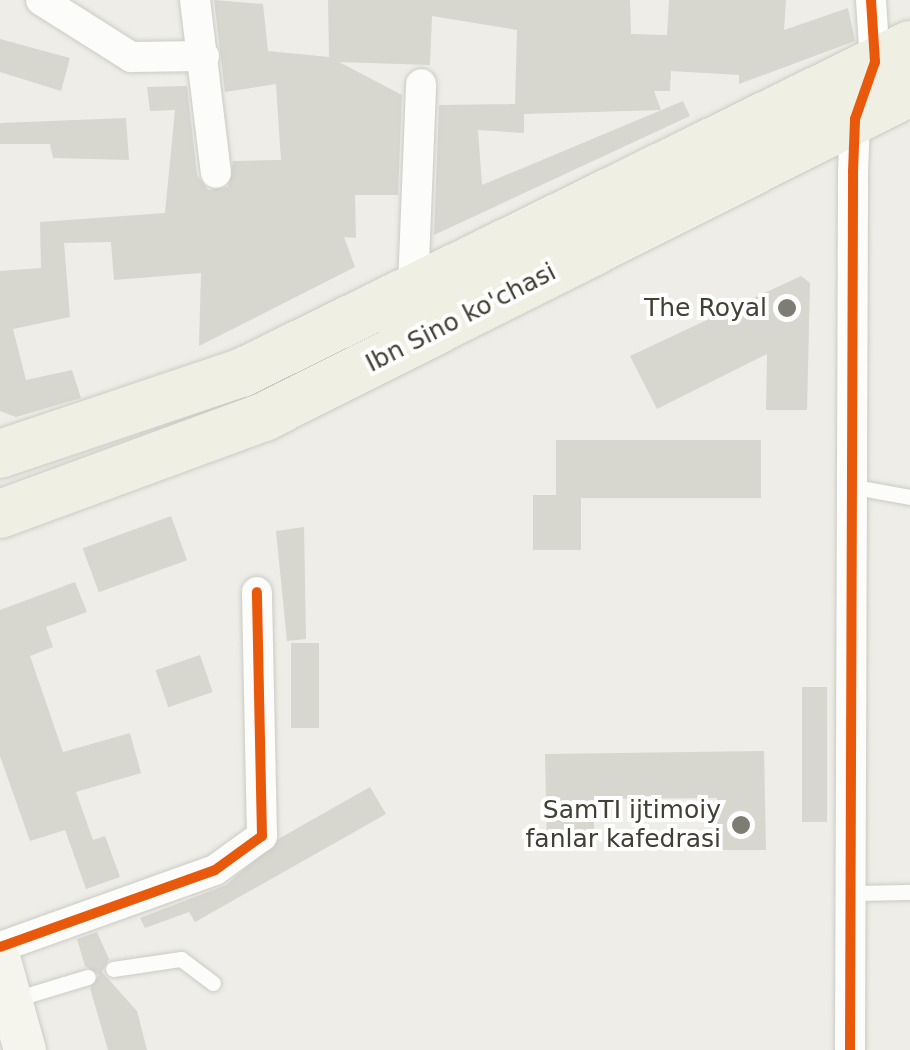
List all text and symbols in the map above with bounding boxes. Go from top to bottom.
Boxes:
street label: Ibn Sino ko'chasi [361,257,561,379]
place label: The Royal [644,293,767,323]
marker: The Royal [776,297,798,319]
place label: SamTI ijtimoiy fanlar kafedrasi [526,796,721,855]
marker: SamTI ijtimoiy fanlar kafedrasi [730,814,752,836]

